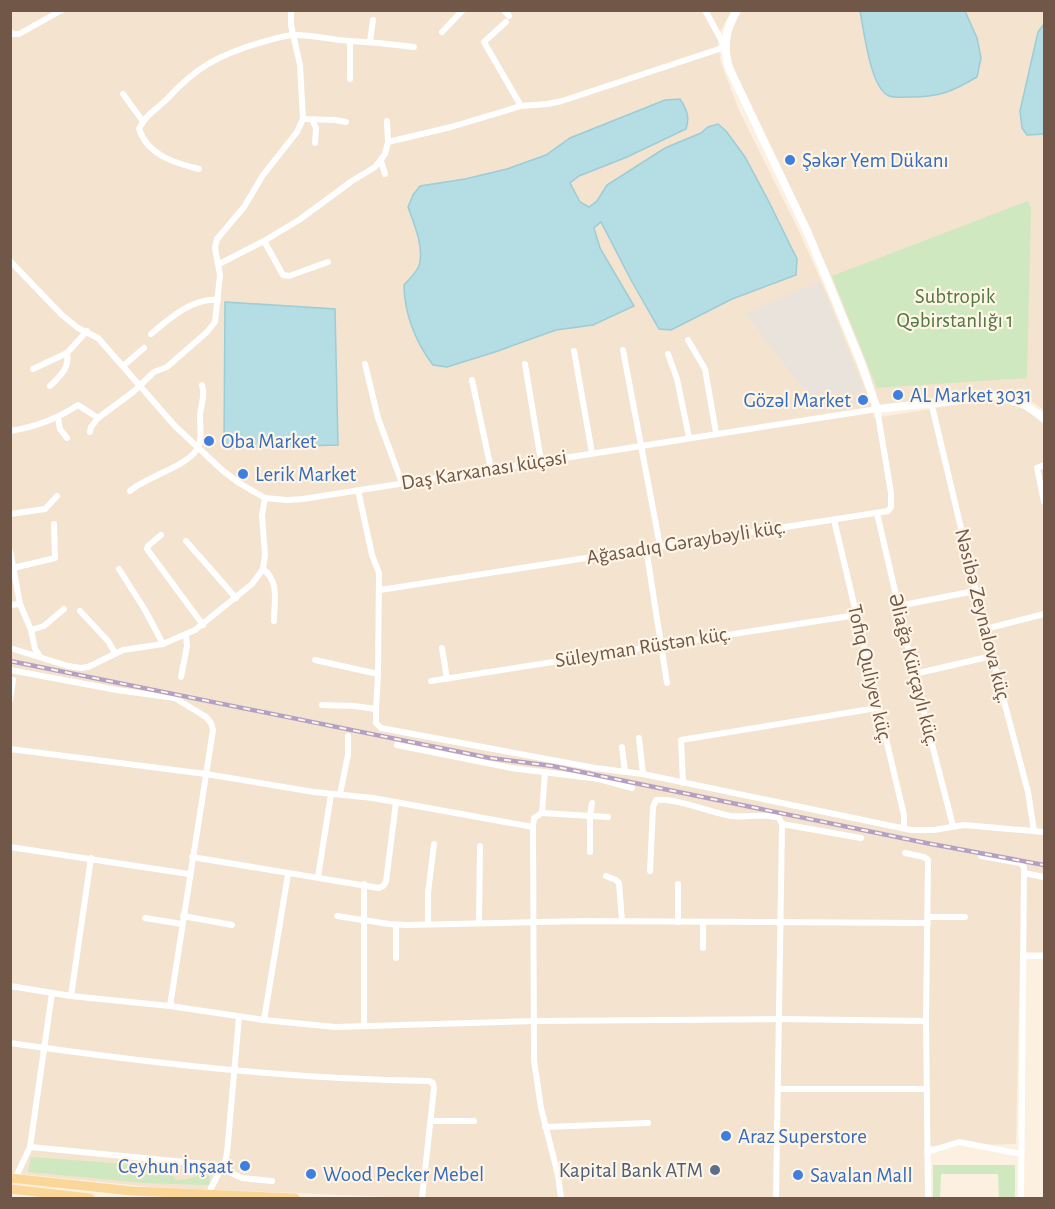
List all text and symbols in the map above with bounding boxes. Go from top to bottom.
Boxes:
place label: Şəkər Yem Dükanı [802,150,949,171]
marker: Şəkər Yem Dükanı [783,153,797,167]
park label: Subtropik Qəbirstanlığı 1 [897,286,1013,331]
place label: AL Market 3031 [910,385,1032,406]
marker: AL Market 3031 [891,388,905,402]
place label: Gözəl Market [744,390,851,411]
marker: Gözəl Market [856,393,870,407]
place label: Oba Market [221,431,317,452]
marker: Oba Market [202,434,216,448]
street label: Daş Karxanası küçəsi [399,447,569,493]
place label: Lerik Market [255,464,357,485]
marker: Lerik Market [236,467,250,481]
street label: Ağasadıq Gəraybəyli küç. [585,516,787,568]
street label: Nəsibə Zeynalova küç. [951,526,1015,706]
street label: Əliağa Kürçaylı küç. [885,591,943,749]
street label: Tofiq Quliyev küç. [844,602,896,746]
street label: Süleyman Rüstən küç. [554,623,732,671]
place label: Araz Superstore [738,1126,867,1147]
marker: Araz Superstore [719,1129,733,1143]
place label: Ceyhun İnşaat [118,1155,233,1177]
marker: Ceyhun İnşaat [238,1159,252,1173]
place label: Kapital Bank ATM [559,1160,703,1181]
marker: Kapital Bank ATM [708,1163,722,1177]
place label: Wood Pecker Mebel [323,1164,484,1185]
place label: Savalan Mall [810,1165,913,1186]
marker: Wood Pecker Mebel [304,1167,318,1181]
marker: Savalan Mall [791,1168,805,1182]

